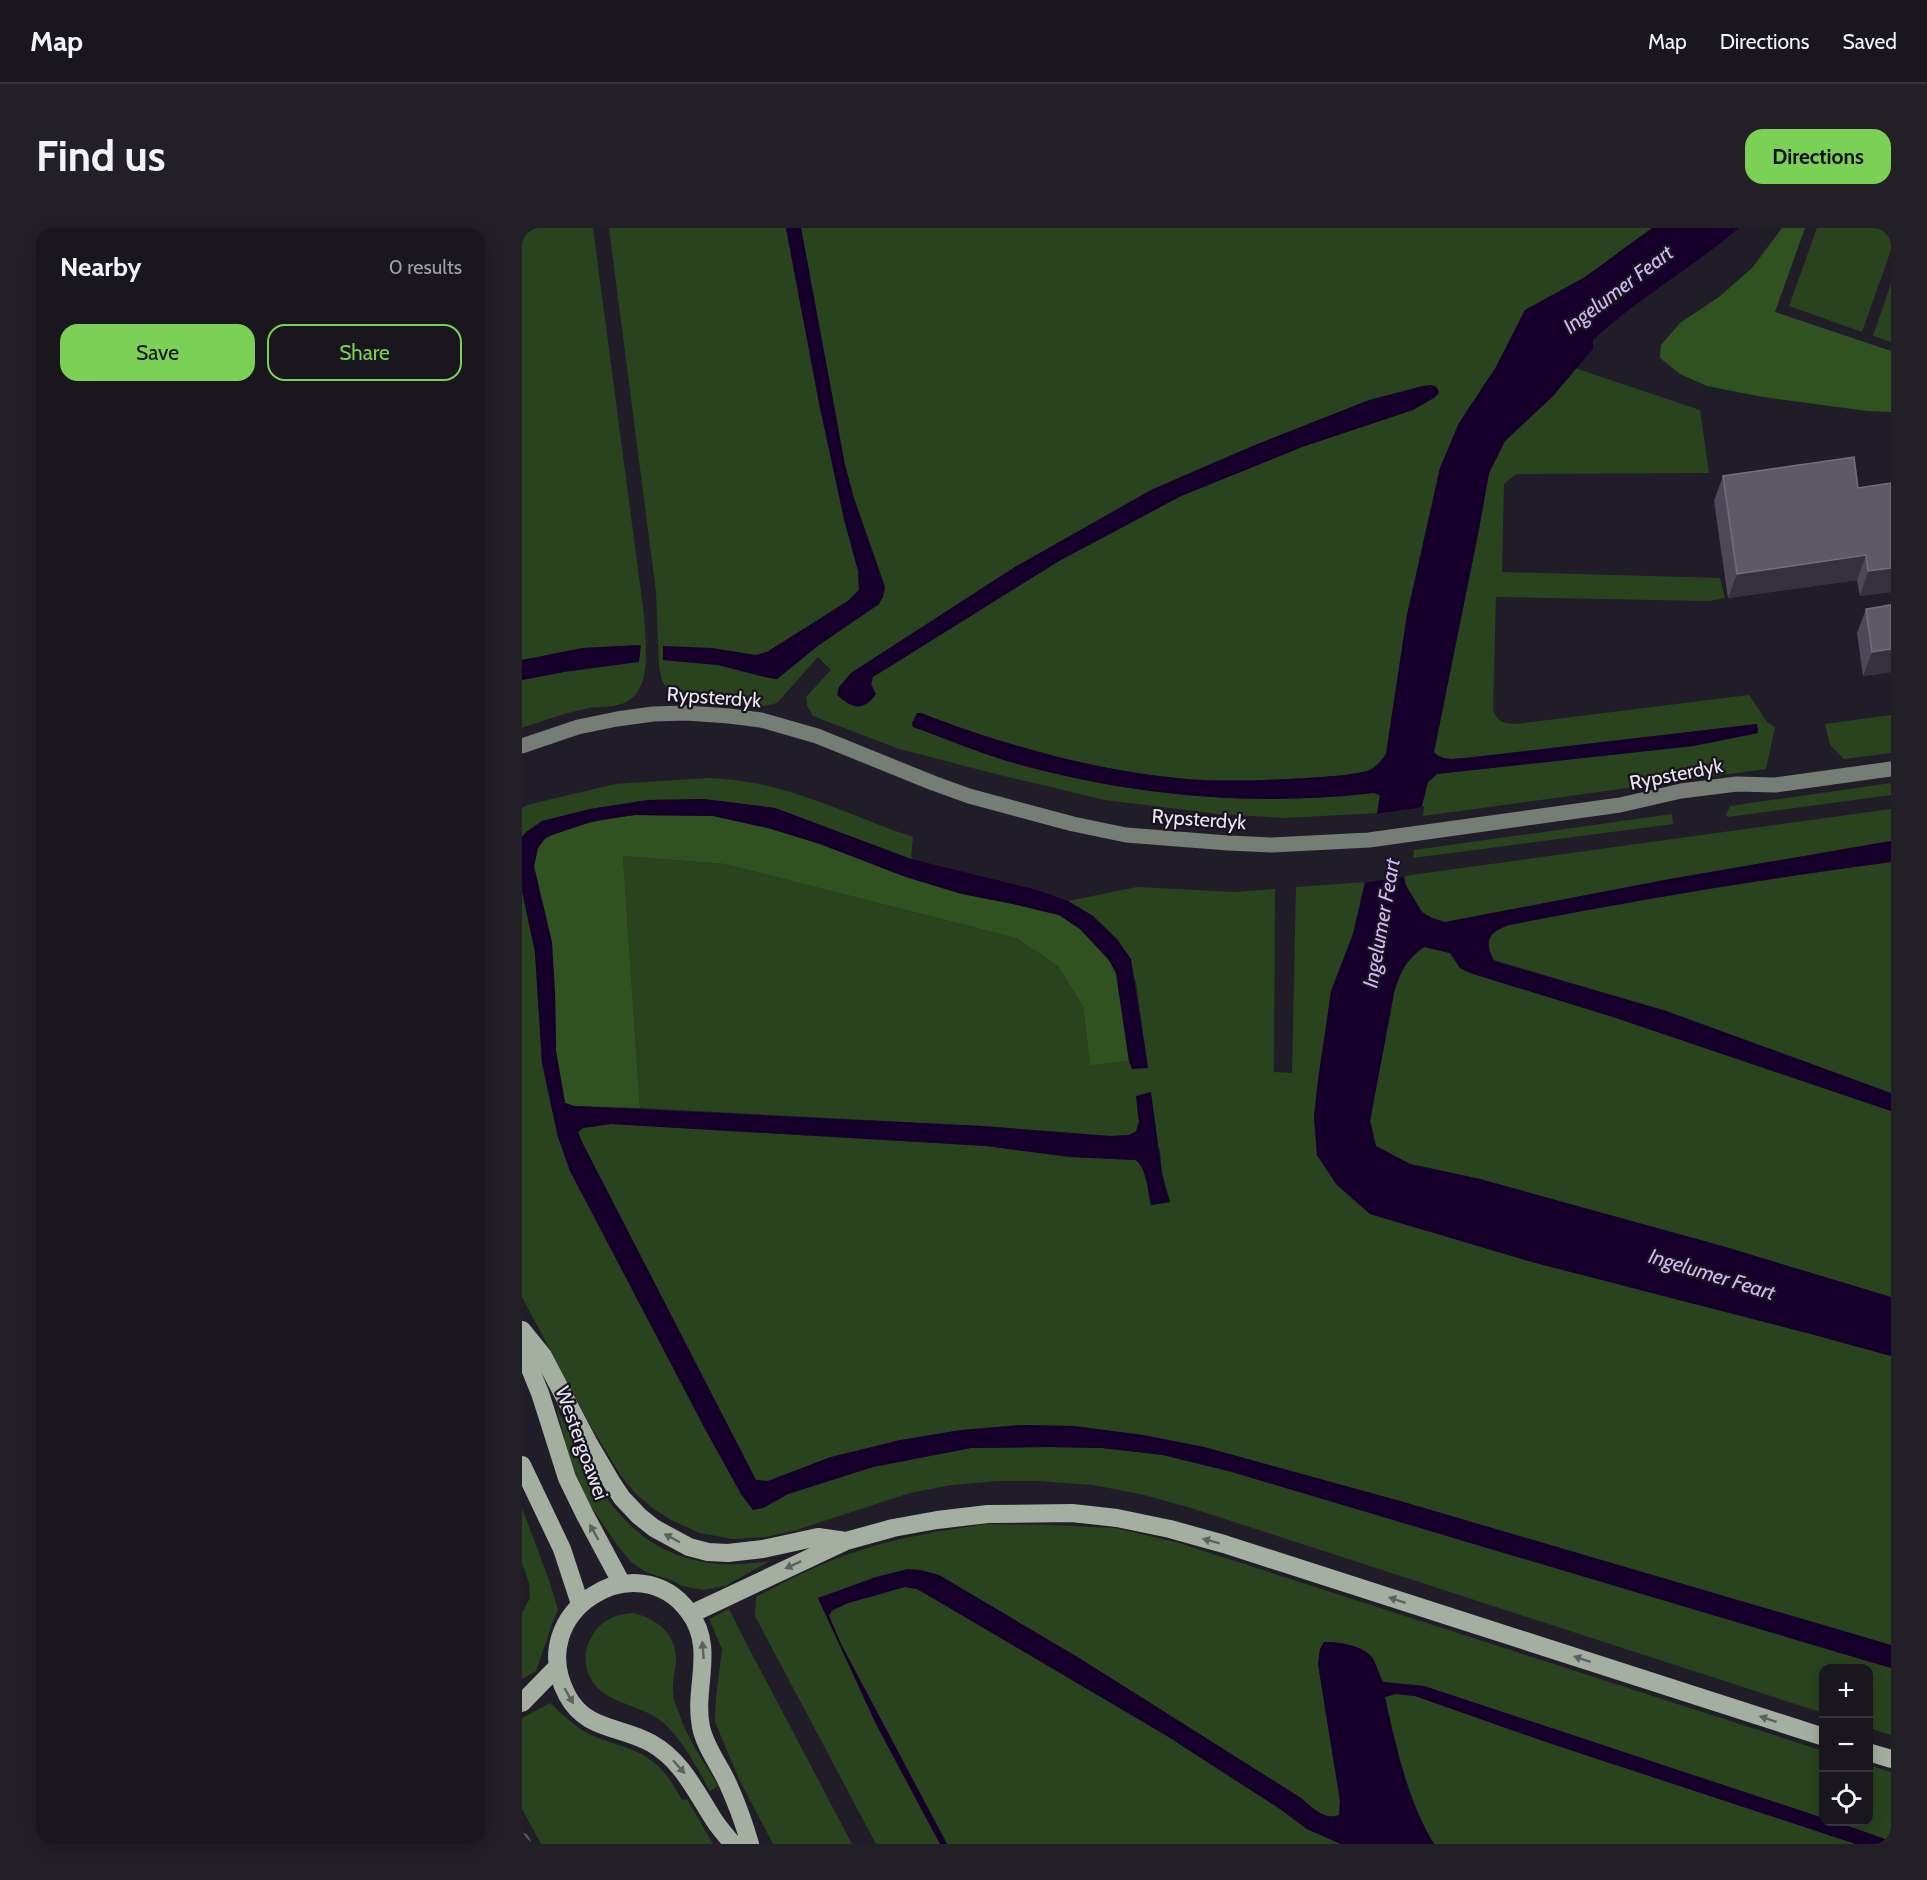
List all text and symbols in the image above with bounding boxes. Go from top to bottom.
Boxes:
text: Map [30,24,83,58]
text: Map [1648,29,1687,54]
text: Directions [1720,29,1809,54]
text: Saved [1842,29,1897,54]
button: Directions [1745,129,1891,184]
text: Find us [36,130,165,182]
water label: Ingelumer Feart [1558,239,1678,338]
text: Nearby [60,251,141,283]
text: 0 results [389,255,462,279]
button: Save [60,324,255,381]
button: Share [267,324,462,381]
street label: Rypsterdyk [666,682,762,712]
street label: Rypsterdyk [1627,753,1725,795]
street label: Rypsterdyk [1151,804,1247,834]
water label: Ingelumer Feart [1357,856,1405,990]
water label: Ingelumer Feart [1646,1243,1779,1305]
street label: Westergoawei [550,1383,614,1503]
one-way arrow [589,1523,599,1540]
one-way arrow [663,1533,680,1543]
one-way arrow [1202,1535,1220,1545]
one-way arrow [784,1561,801,1570]
one-way arrow [1388,1594,1406,1604]
one-way arrow [698,1641,707,1660]
one-way arrow [1573,1654,1591,1663]
map controls [1819,1664,1873,1826]
button: + [1819,1664,1873,1718]
one-way arrow [563,1688,574,1704]
one-way arrow [1759,1714,1777,1723]
button: − [1819,1718,1873,1772]
one-way arrow [672,1759,686,1774]
button: locate [1819,1772,1873,1826]

